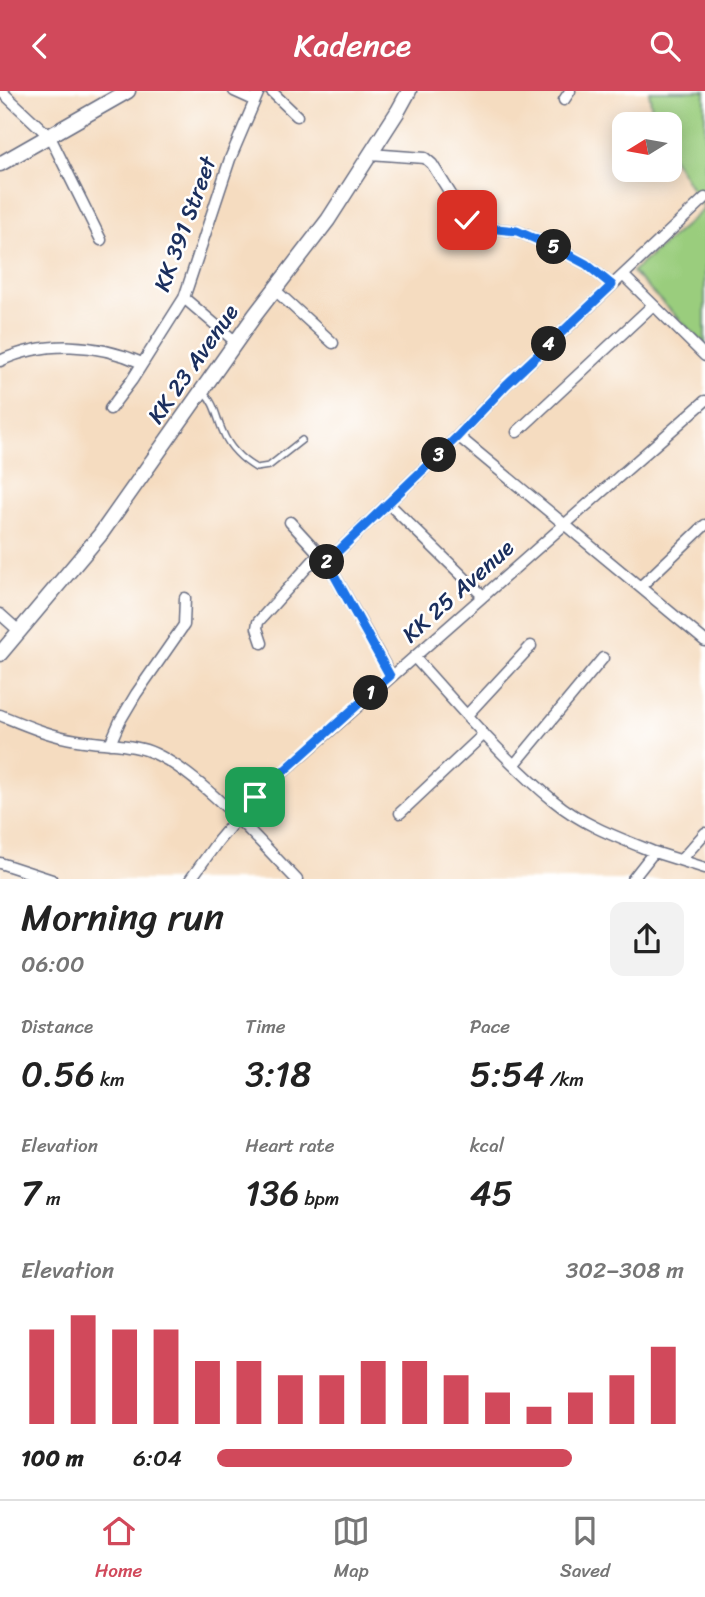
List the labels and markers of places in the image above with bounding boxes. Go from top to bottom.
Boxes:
pin [437,190,497,250]
pin: 5 [536,229,572,265]
pin: 4 [532,327,566,361]
pin: 3 [422,437,457,473]
pin: 2 [310,545,344,580]
pin: 1 [354,675,388,711]
pin [225,767,285,827]

